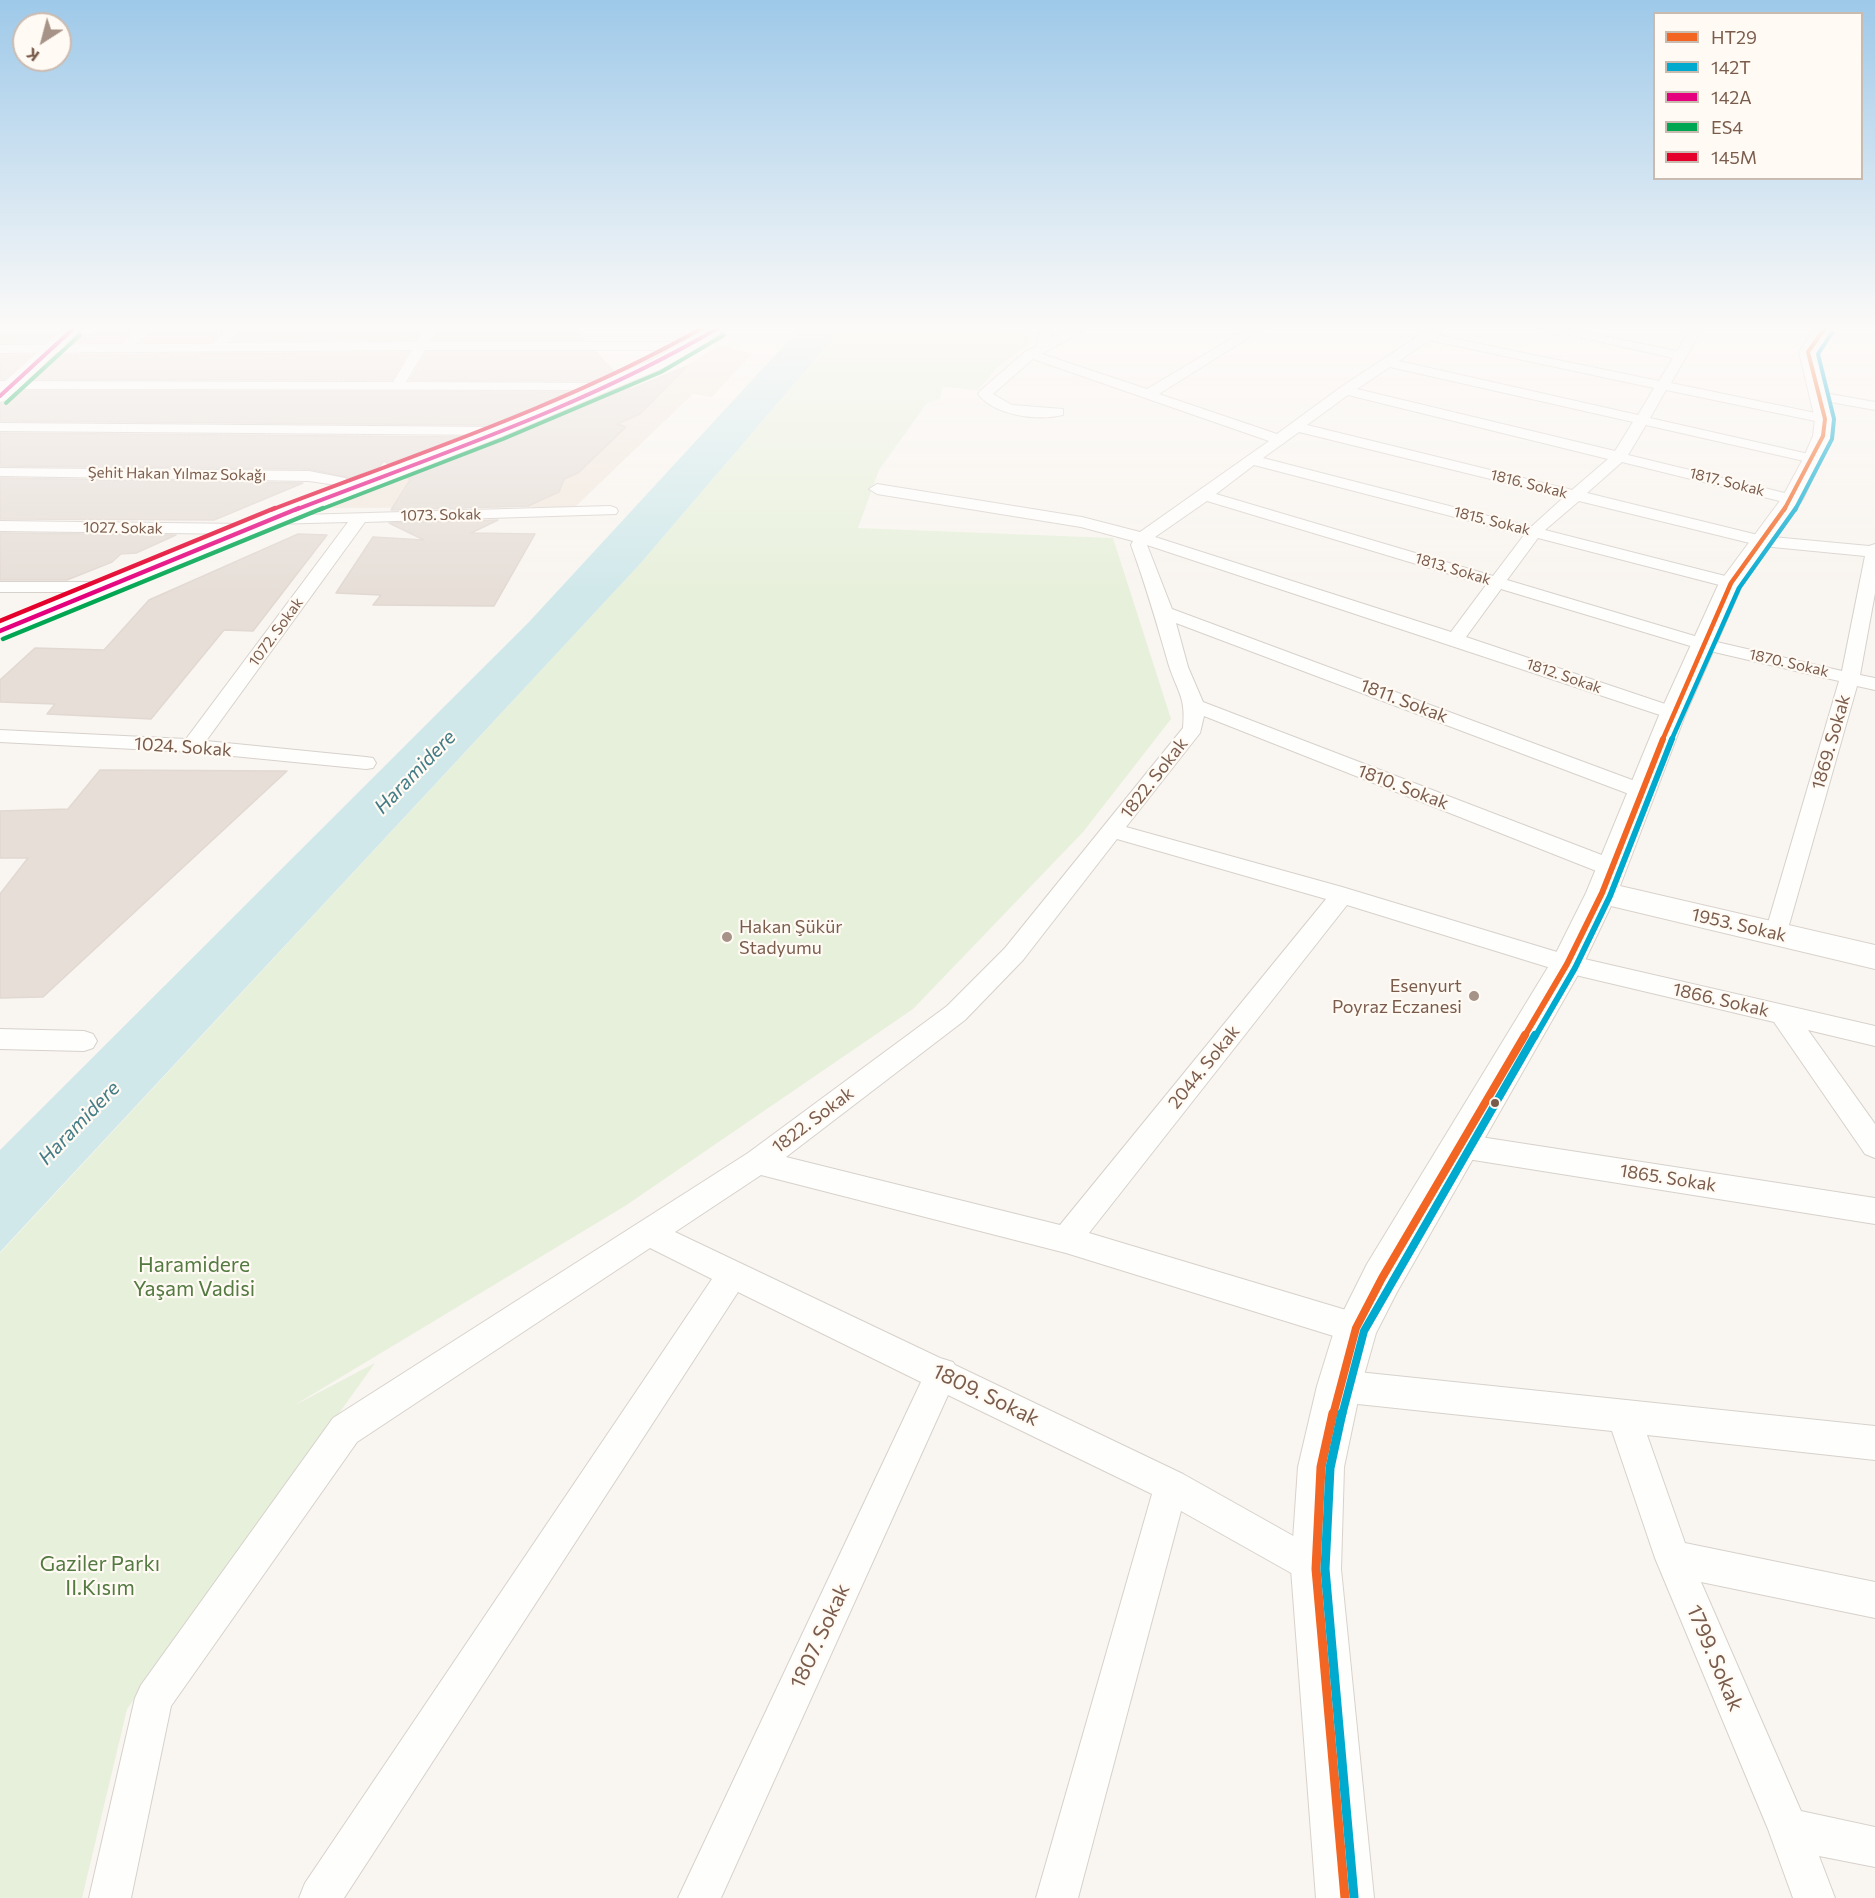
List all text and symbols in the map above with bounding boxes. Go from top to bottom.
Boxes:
north arrow [12,12,72,72]
legend [1653,12,1863,180]
text: HT29 [1711,26,1757,48]
text: K [22,44,42,66]
text: 142T [1711,56,1751,78]
text: 142A [1711,86,1752,108]
text: ES4 [1711,116,1743,138]
text: 145M [1711,146,1757,168]
street label: Şehit Hakan Yılmaz Sokağı [88,463,266,485]
street label: 1817. Sokak [1687,464,1767,500]
street label: 1816. Sokak [1488,466,1570,502]
street label: 1815. Sokak [1452,503,1532,539]
street label: 1073. Sokak [401,505,481,525]
street label: 1027. Sokak [83,518,163,538]
street label: 1813. Sokak [1413,549,1493,589]
street label: 1072. Sokak [245,594,307,670]
street label: 1870. Sokak [1747,645,1831,681]
street label: 1812. Sokak [1524,655,1604,697]
street label: 1811. Sokak [1357,674,1451,728]
street label: 1869. Sokak [1807,692,1855,792]
water label: Haramidere [369,725,461,819]
street label: 1024. Sokak [134,733,232,761]
street label: 1822. Sokak [1116,733,1192,823]
street label: 1810. Sokak [1354,760,1452,814]
street label: 1953. Sokak [1689,904,1789,946]
place label: Hakan Şükür Stadyumu [739,916,842,958]
marker: Hakan Şükür Stadyumu [720,930,734,944]
place label: Esenyurt Poyraz Eczanesi [1332,975,1462,1018]
street label: 1866. Sokak [1671,978,1771,1022]
marker: Esenyurt Poyraz Eczanesi [1467,989,1481,1003]
street label: 2044. Sokak [1164,1021,1244,1113]
water label: Haramidere [33,1076,125,1170]
street label: 1822. Sokak [768,1082,858,1158]
unlabelled marker [1489,1097,1501,1109]
street label: 1865. Sokak [1618,1160,1718,1196]
park label: Haramidere Yaşam Vadisi [133,1252,255,1302]
street label: 1809. Sokak [929,1358,1043,1432]
park label: Gaziler Parkı II.Kısım [40,1551,160,1601]
street label: 1807. Sokak [785,1580,855,1692]
street label: 1799. Sokak [1681,1601,1749,1715]

